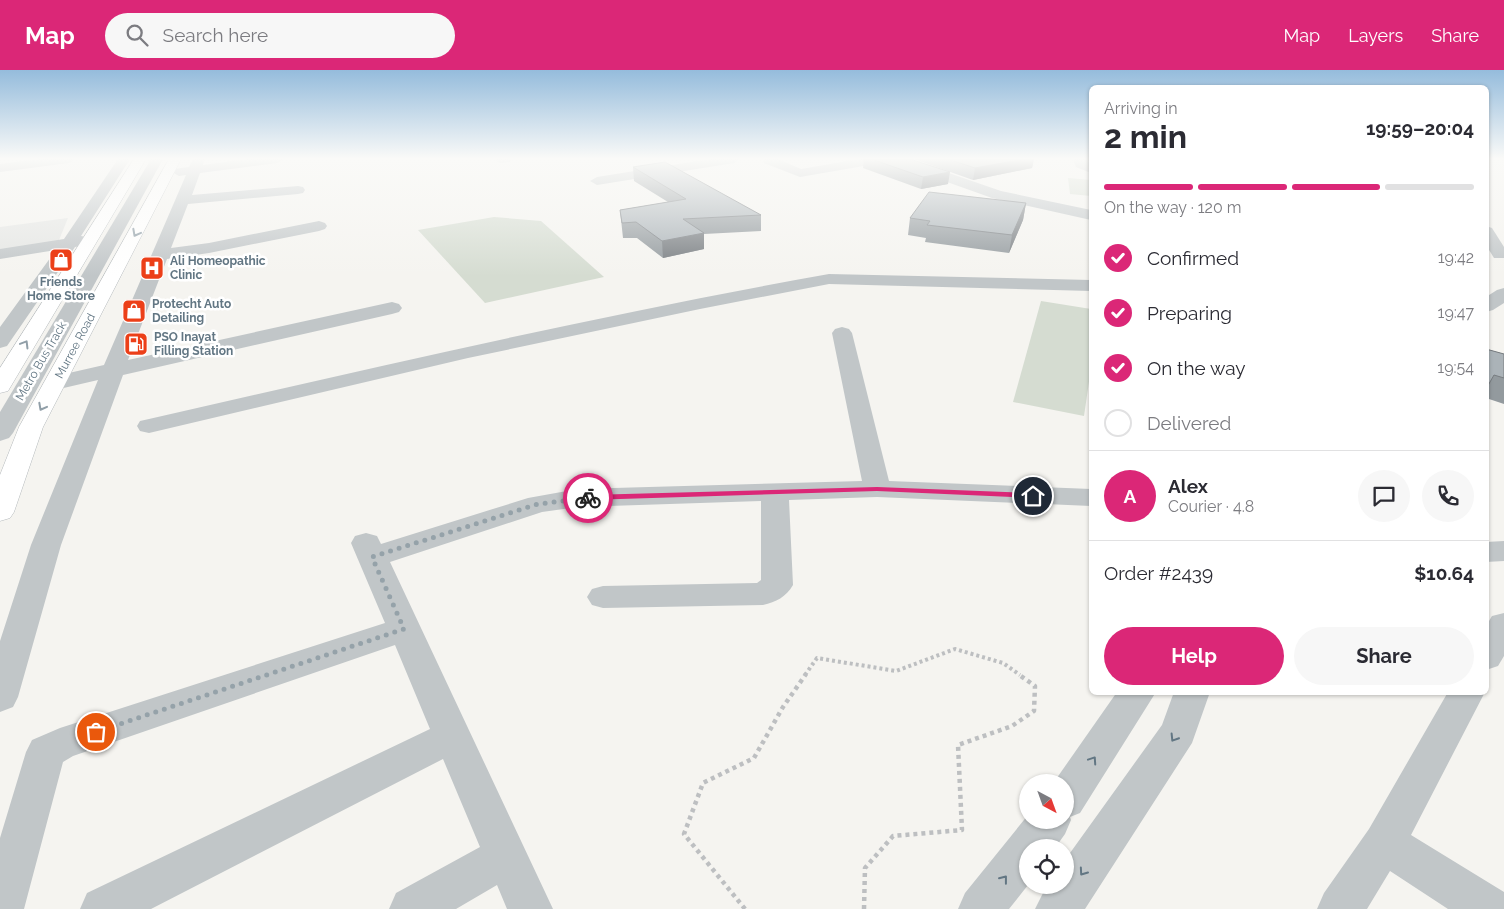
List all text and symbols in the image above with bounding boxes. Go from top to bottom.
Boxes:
search box [105,13,455,58]
text: Map [25,21,75,50]
icon: search [123,21,151,49]
text: Search here [163,24,268,46]
text: Map [1284,25,1320,46]
text: Layers [1348,25,1403,46]
text: Share [1431,25,1479,46]
text: Arriving in [1104,99,1178,118]
text: 19:59–20:04 [1366,117,1474,139]
text: 2 min [1104,118,1187,155]
text: On the way · 120 m [1104,198,1242,217]
one-way arrow [132,228,142,237]
icon: check [1104,244,1132,272]
shop icon: Friends Home Store [48,247,74,273]
text: Confirmed [1147,247,1239,269]
text: 19:42 [1438,248,1474,267]
place label: Ali Homeopathic Clinic [170,254,266,282]
hospital icon: Ali Homeopathic Clinic [139,255,165,281]
place label: Friends Home Store [27,275,95,303]
place label: Protecht Auto Detailing [152,297,231,325]
shop icon: Protecht Auto Detailing [121,298,147,324]
icon: check [1104,299,1132,327]
text: Preparing [1147,302,1232,324]
text: 19:47 [1438,303,1474,322]
street label: Murree Road [52,311,98,381]
street label: Metro Bus Track [13,318,70,403]
place label: PSO Inayat Filling Station [154,330,233,358]
fuel station icon: PSO Inayat Filling Station [123,331,149,357]
one-way arrow [19,341,29,350]
icon: check [1104,354,1132,382]
text: On the way [1147,357,1246,379]
text: 19:54 [1437,358,1474,377]
one-way arrow [39,402,49,411]
text: Delivered [1147,412,1231,434]
button: chat [1358,470,1410,522]
button: phone [1422,470,1474,522]
courier [563,473,613,523]
pin [1012,475,1054,517]
text: Alex [1168,475,1208,497]
icon: home [1019,482,1047,510]
icon: bike [574,484,602,512]
text: A [1124,485,1136,507]
text: Courier · 4.8 [1168,497,1254,516]
text: Order #2439 [1104,562,1213,584]
text: $10.64 [1414,562,1474,584]
button: Help [1104,627,1284,685]
button: Share [1294,627,1474,685]
pin [75,711,117,753]
icon: bag [82,718,110,746]
one-way arrow [1171,732,1180,741]
one-way arrow [1087,756,1096,766]
north arrow [1019,774,1074,829]
map controls [1019,774,1074,894]
button: locate [1019,839,1074,894]
one-way arrow [1080,867,1090,876]
one-way arrow [999,876,1007,885]

